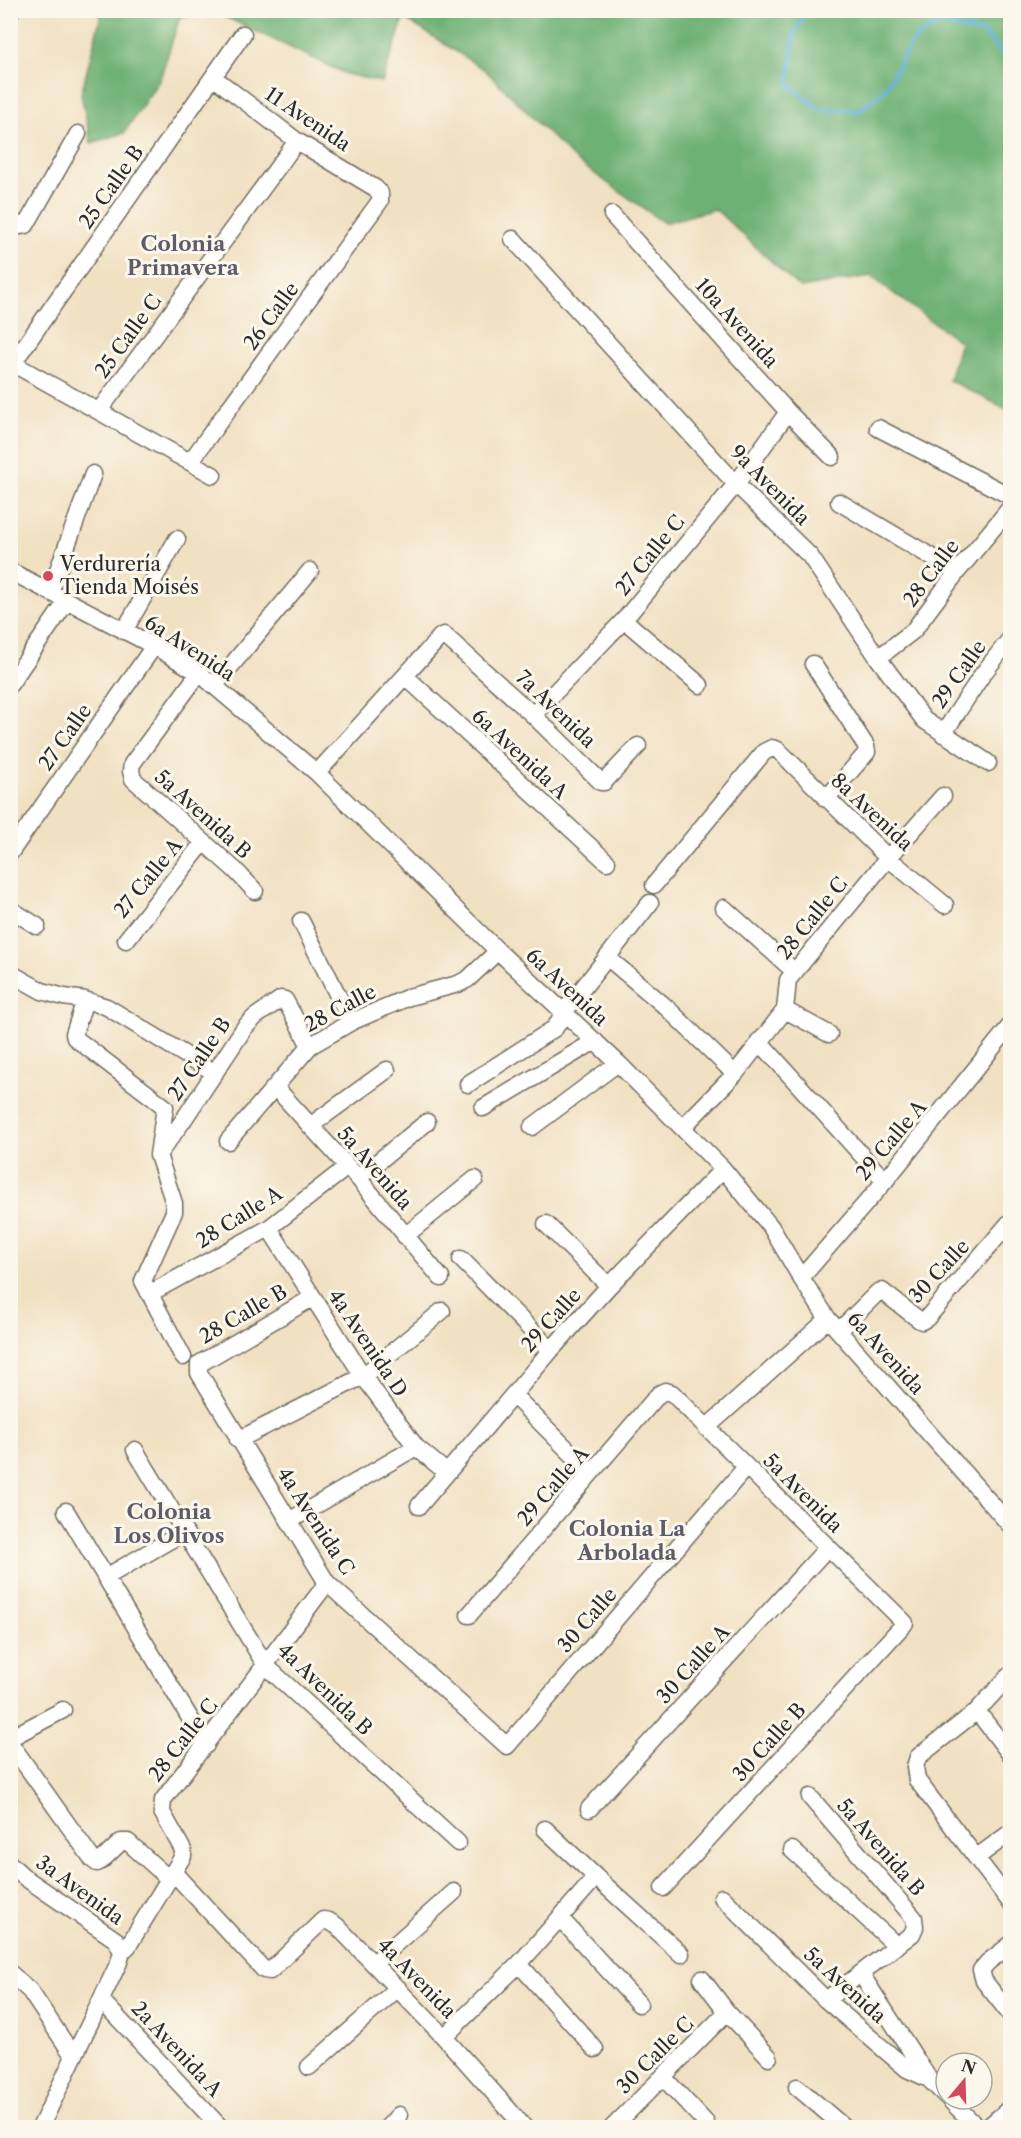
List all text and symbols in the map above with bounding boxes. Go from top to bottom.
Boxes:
street label: 11 Avenida [261,82,356,157]
street label: 25 Calle B [74,141,148,233]
district label: Colonia Primavera [127,231,240,280]
street label: 10a Avenida [691,273,784,373]
street label: 26 Calle [238,278,304,354]
street label: 25 Calle C [90,290,166,382]
street label: 9a Avenida [725,440,815,530]
street label: 27 Calle C [610,510,690,600]
street label: 28 Calle [898,535,964,611]
place label: Verdurería Tienda Moisés [59,552,199,599]
marker: Verdurería Tienda Moisés [41,569,55,583]
street label: 6a Avenida [140,610,240,686]
street label: 29 Calle [927,635,991,713]
street label: 7a Avenida [511,665,601,753]
street label: 27 Calle [33,699,97,775]
street label: 6a Avenida A [467,704,574,805]
street label: 5a Avenida B [150,765,256,863]
street label: 8a Avenida [826,768,918,856]
street label: 27 Calle A [109,833,188,922]
street label: 28 Calle C [772,872,852,964]
street label: 6a Avenida [521,943,613,1031]
street label: 28 Calle [300,979,380,1037]
street label: 27 Calle B [162,1013,236,1105]
street label: 29 Calle A [851,1094,932,1185]
street label: 5a Avenida [332,1122,418,1215]
street label: 28 Calle A [191,1180,288,1253]
street label: 30 Calle [904,1234,974,1308]
street label: 28 Calle B [195,1279,291,1349]
street label: 29 Calle [516,1283,586,1357]
street label: 4a Avenida D [323,1285,413,1401]
street label: 6a Avenida [843,1307,930,1400]
street label: 29 Calle A [512,1441,595,1530]
street label: 5a Avenida [758,1448,848,1538]
street label: 4a Avenida C [272,1463,360,1579]
district label: Colonia Los Olivos [114,1499,224,1548]
district label: Colonia La Arbolada [569,1516,686,1565]
street label: 30 Calle [552,1583,622,1657]
street label: 30 Calle A [651,1619,735,1708]
street label: 4a Avenida B [273,1638,377,1740]
street label: 28 Calle C [143,1694,223,1786]
street label: 30 Calle B [728,1698,810,1786]
street label: 5a Avenida B [832,1793,930,1901]
street label: 3a Avenida [32,1850,129,1930]
street label: 4a Avenida [373,1933,462,2024]
street label: 5a Avenida [799,1942,891,2028]
street label: 2a Avenida A [127,1996,228,2103]
street label: 30 Calle C [612,2012,698,2098]
north arrow [934,2051,994,2111]
text: N [959,2055,979,2079]

